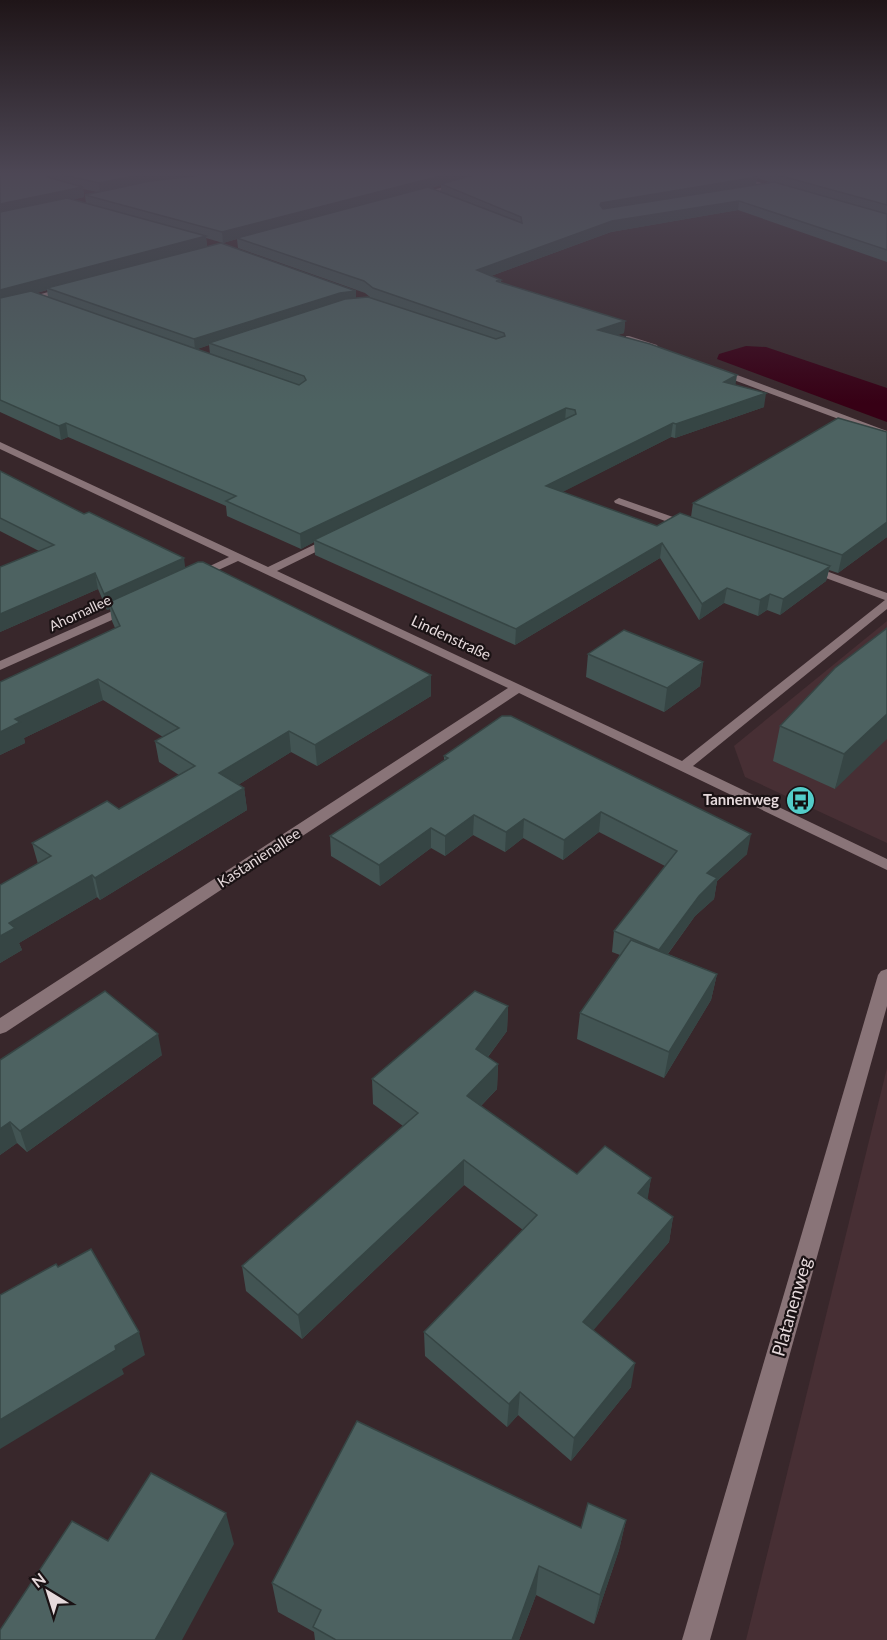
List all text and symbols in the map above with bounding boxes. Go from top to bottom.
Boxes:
street label: Ahornallee [46,591,114,634]
street label: Lindenstraße [409,611,494,663]
bus stop icon: Tannenweg [784,784,816,816]
place label: Tannenweg [703,790,779,808]
street label: Kastanienallee [214,824,303,891]
street label: Platanenweg [766,1255,816,1359]
north arrow [18,1562,78,1622]
text: N [28,1569,49,1591]

